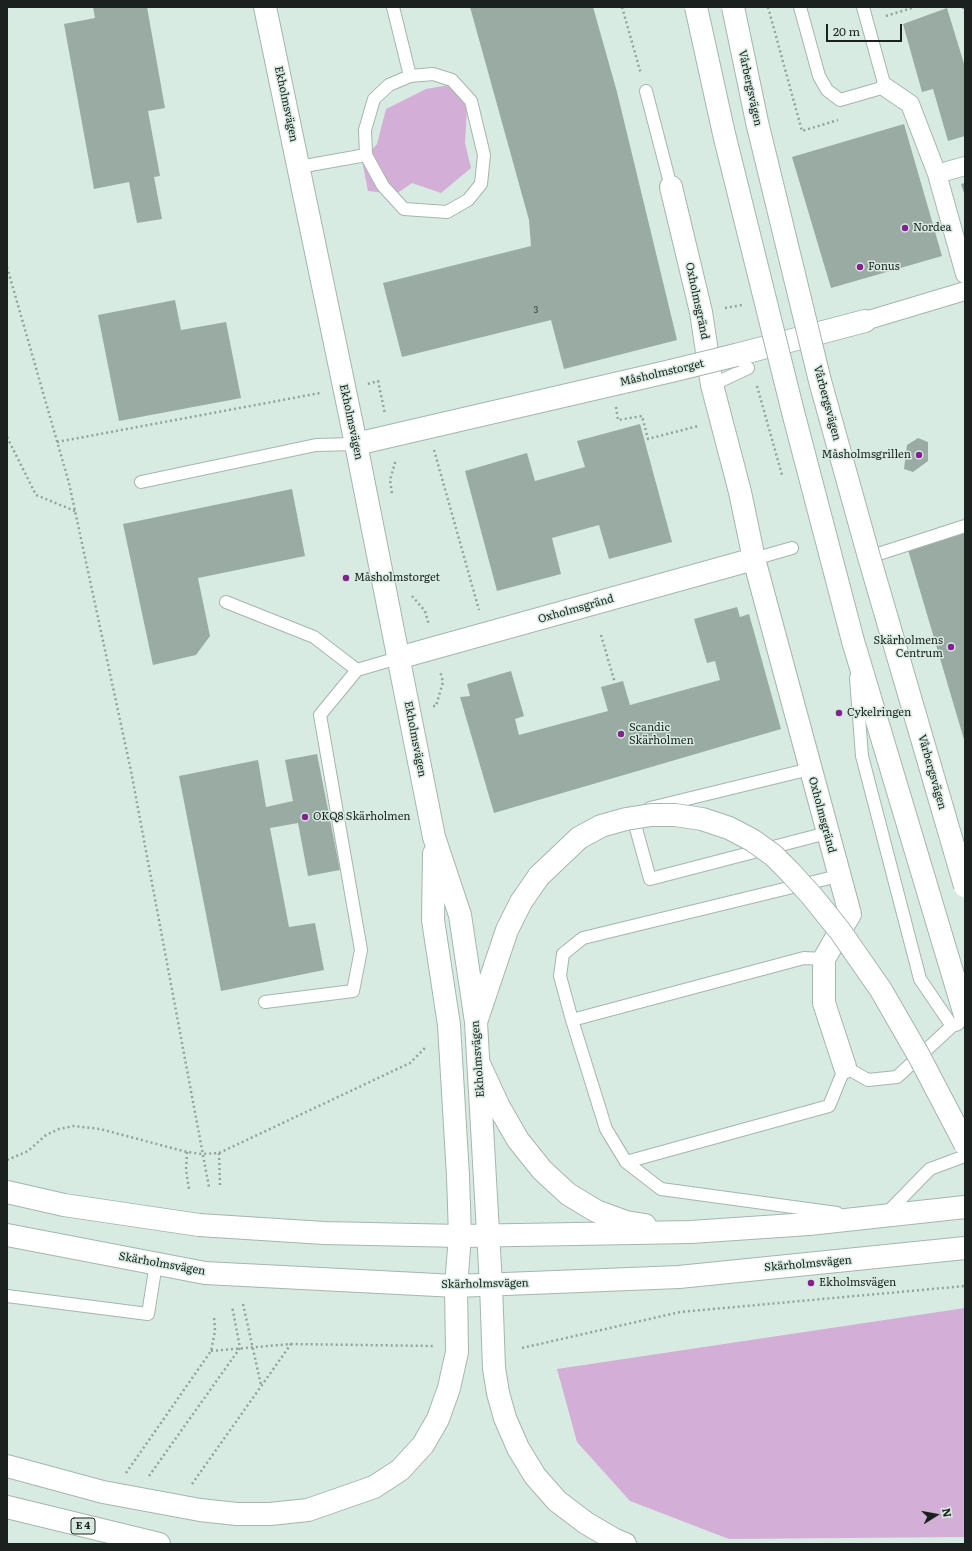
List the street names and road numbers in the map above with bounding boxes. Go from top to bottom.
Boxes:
street label: Vårbergsvägen [735,49,765,127]
street label: Ekholmsvägen [272,65,300,143]
street label: Oxholmsgränd [682,261,712,341]
street label: Måsholmstorget [619,357,705,389]
street label: Vårbergsvägen [811,364,843,442]
street label: Ekholmsvägen [337,383,365,461]
street label: Oxholmsgränd [537,592,615,626]
street label: Ekholmsvägen [401,700,429,778]
street label: Vårbergsvägen [915,733,949,811]
street label: Oxholmsgränd [805,775,839,855]
street label: Ekholmsvägen [469,1020,487,1098]
street label: Skärholmsvägen [118,1250,206,1278]
street label: Skärholmsvägen [764,1254,852,1274]
street label: Skärholmsvägen [441,1277,529,1291]
road number: E 4 [71,1518,95,1534]

